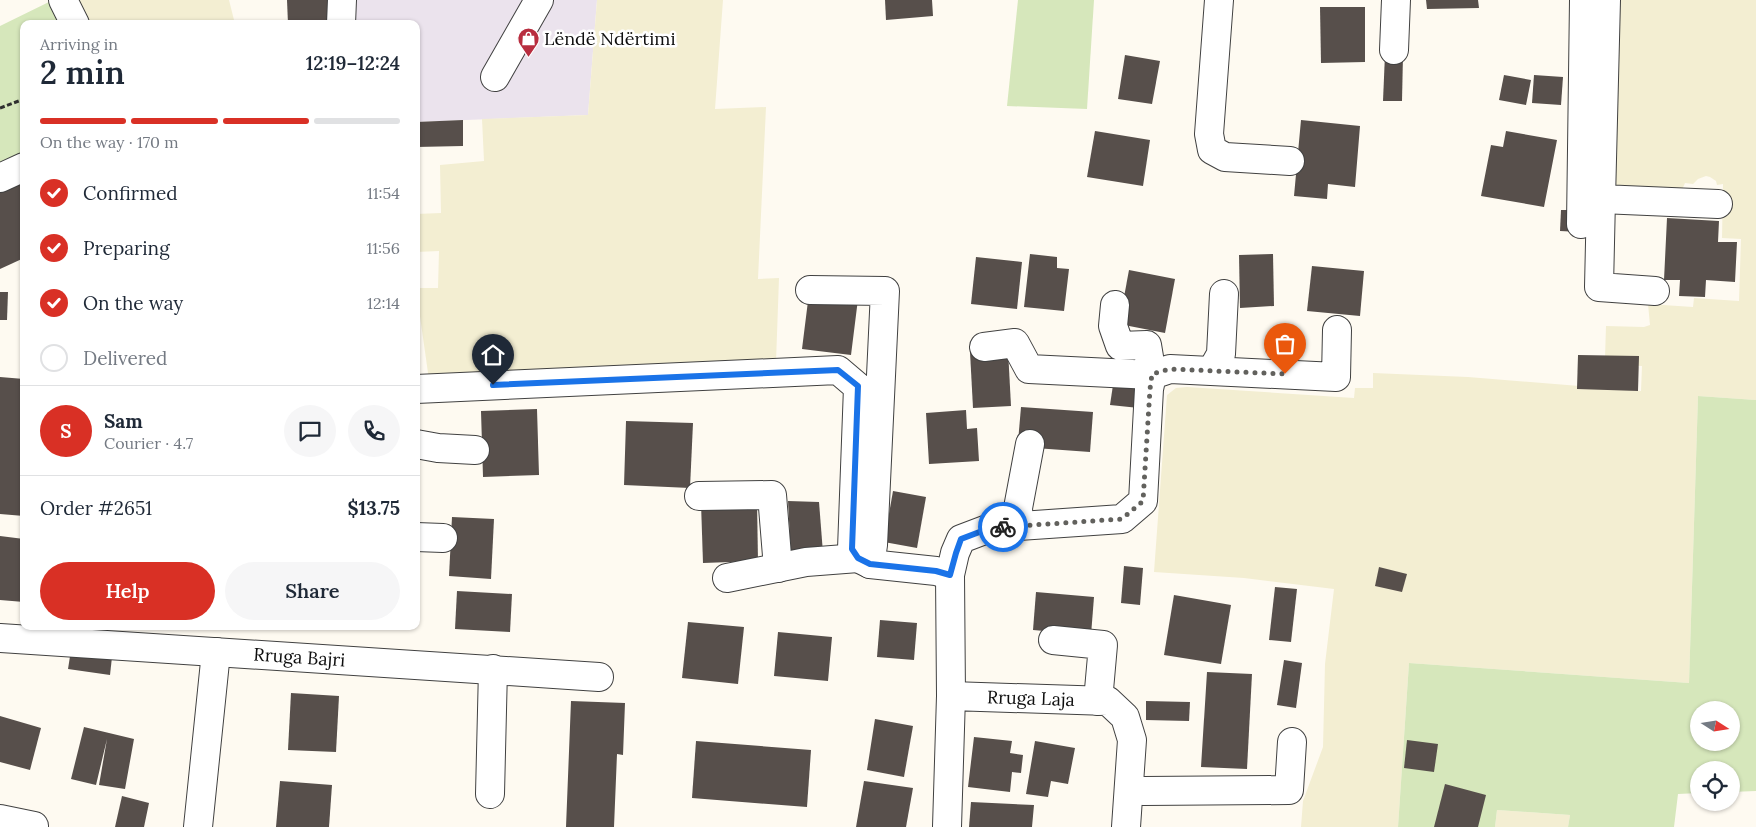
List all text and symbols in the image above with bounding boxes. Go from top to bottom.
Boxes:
shop icon: Lëndë Ndërtimi [516,27,540,58]
place label: Lëndë Ndërtimi [544,27,676,50]
text: Arriving in [40,34,118,54]
text: 12:19–12:24 [306,51,400,75]
text: 2 min [40,52,125,93]
text: On the way · 170 m [40,132,179,152]
icon: check [40,179,68,207]
text: Confirmed [83,181,178,205]
text: 11:54 [367,183,400,203]
icon: check [40,234,68,262]
text: Preparing [83,236,170,260]
text: 11:56 [366,238,400,258]
icon: check [40,289,68,317]
text: On the way [83,291,183,315]
text: 12:14 [367,293,400,313]
pin [1264,323,1306,374]
icon: bag [1271,330,1299,358]
pin [472,334,514,385]
icon: home [479,341,507,369]
text: Delivered [83,346,167,370]
button: chat [284,405,336,457]
button: phone [348,405,400,457]
text: Sam [104,409,143,433]
text: S [60,419,72,443]
text: Courier · 4.7 [104,433,193,453]
text: Order #2651 [40,496,152,520]
text: $13.75 [347,496,400,520]
courier [978,502,1028,552]
icon: bike [989,513,1017,541]
button: Help [40,562,215,620]
button: Share [225,562,400,620]
street label: Rruga Bajri [253,643,346,671]
street label: Rruga Laja [987,685,1075,711]
north arrow [1690,701,1740,751]
map controls [1690,701,1740,811]
button: locate [1690,761,1740,811]

